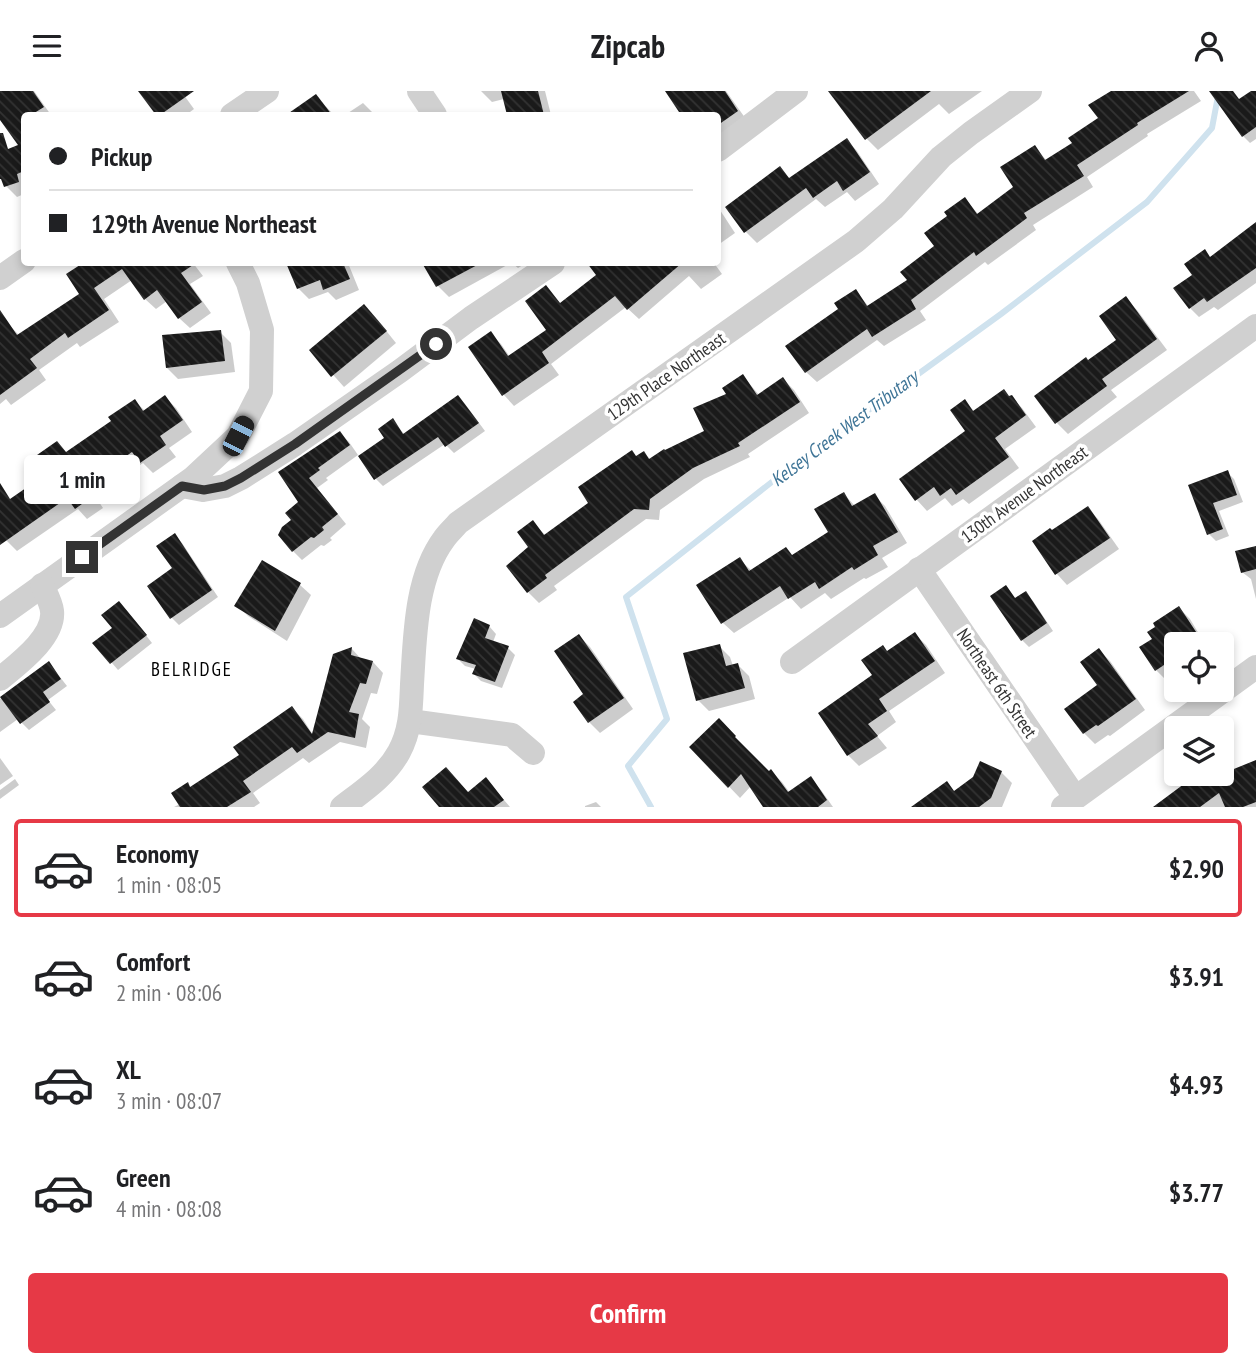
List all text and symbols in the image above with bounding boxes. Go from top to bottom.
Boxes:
text: Zipcab [591,25,665,67]
icon: menu [28,27,66,65]
icon: person [1190,27,1228,65]
text: Pickup [91,140,152,173]
text: 129th Avenue Northeast [91,207,316,240]
street label: 129th Place Northeast [602,327,730,425]
route start [420,328,452,360]
water label: Kelsey Creek West Tributary [766,363,925,491]
car [220,413,257,459]
street label: 130th Avenue Northeast [956,440,1092,548]
callout: 1 min [24,455,140,505]
text: 1 min [59,465,105,494]
route end [66,541,98,573]
street label: Northeast 6th Street [952,624,1042,742]
map controls [1164,632,1234,786]
button: locate [1164,632,1234,702]
district label: BELRIDGE [151,657,233,681]
button: layers [1164,716,1234,786]
icon: car [32,837,95,900]
text: Economy [116,837,198,870]
text: $2.90 [1169,852,1224,885]
text: 1 min · 08:05 [116,870,222,899]
icon: car [32,945,95,1008]
text: Comfort [116,945,190,978]
text: $3.91 [1169,960,1224,993]
text: 2 min · 08:06 [116,978,222,1007]
icon: car [32,1053,95,1116]
text: XL [116,1053,141,1086]
text: $4.93 [1169,1068,1224,1101]
text: 3 min · 08:07 [116,1086,222,1115]
icon: car [32,1161,95,1224]
text: Green [116,1161,171,1194]
text: $3.77 [1169,1176,1224,1209]
text: 4 min · 08:08 [116,1194,222,1223]
button: Confirm [28,1273,1228,1353]

